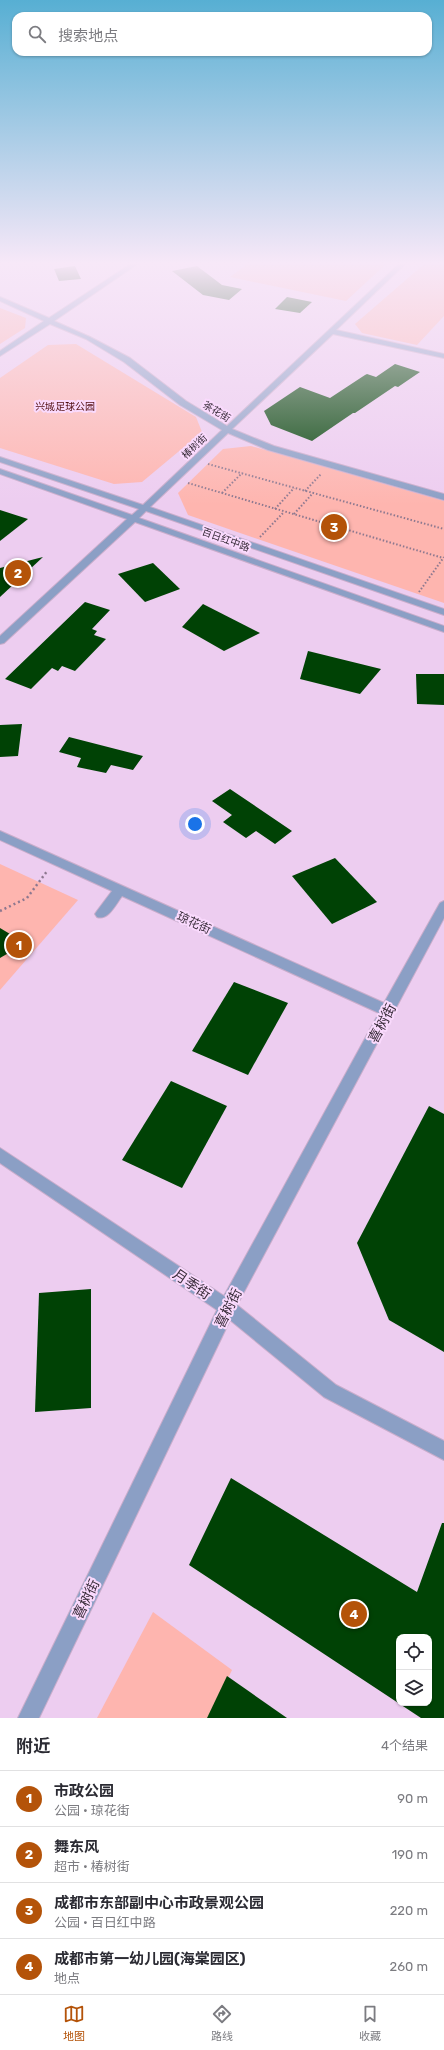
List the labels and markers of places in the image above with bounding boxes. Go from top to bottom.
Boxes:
pin: 3 [321,512,347,542]
pin: 2 [5,558,31,588]
pin: 1 [6,930,32,960]
pin: 4 [341,1599,367,1629]

